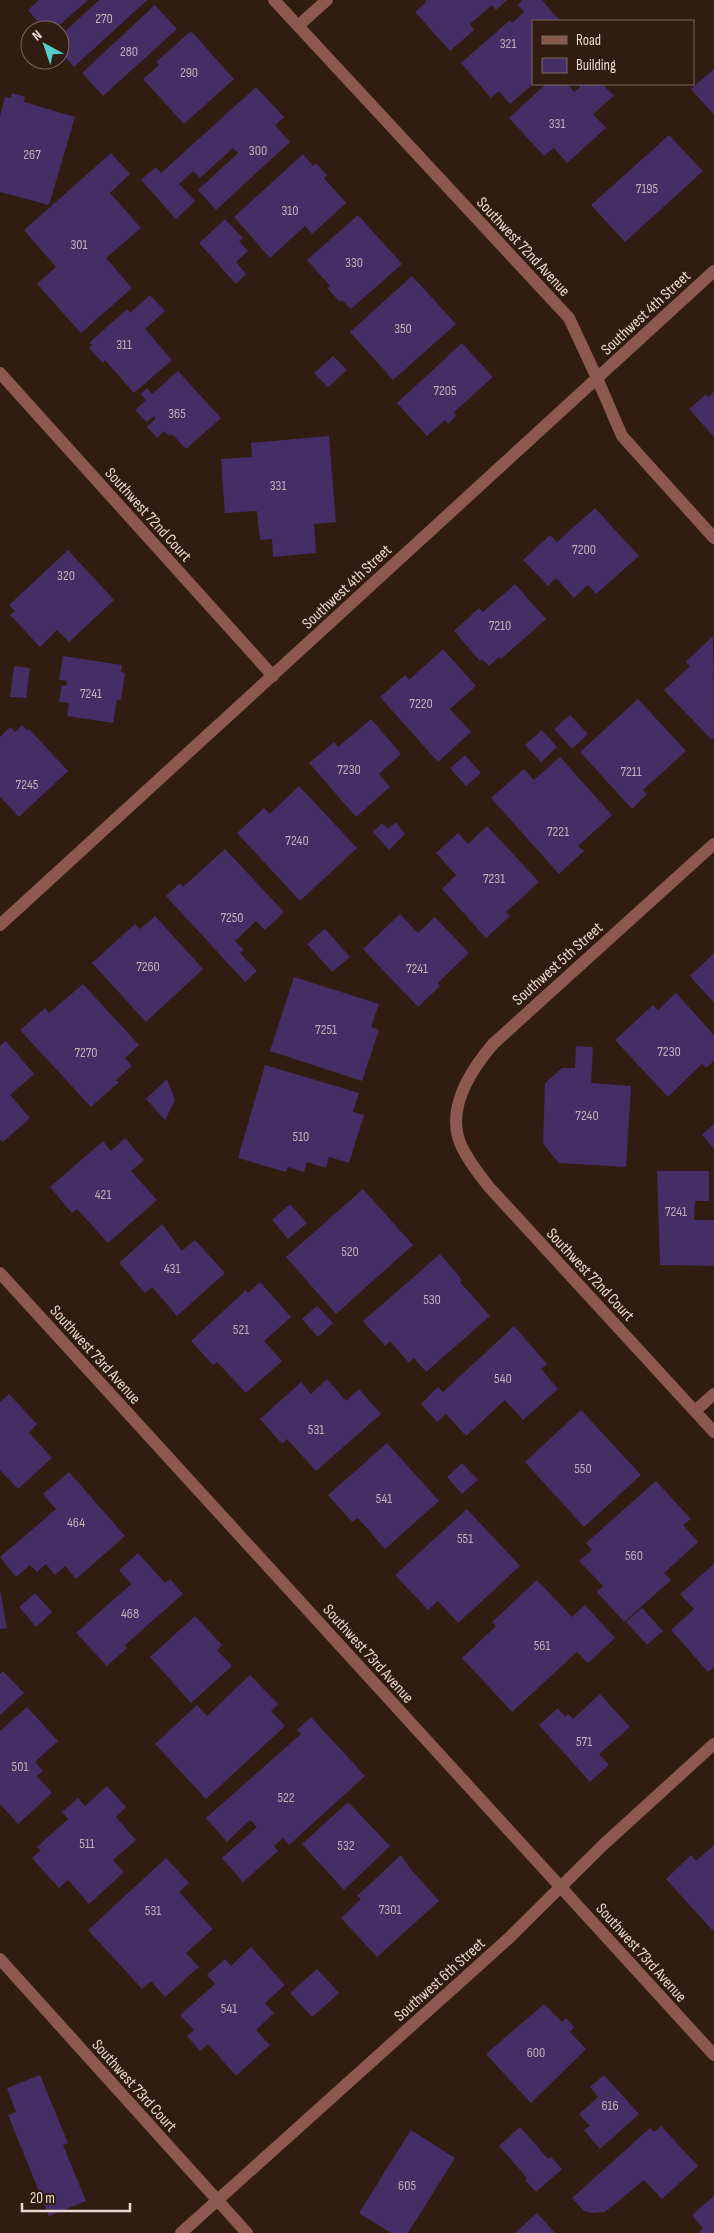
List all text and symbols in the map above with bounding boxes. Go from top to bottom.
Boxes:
house number: 270 [95,10,113,27]
north arrow [20,20,70,70]
legend [532,20,694,85]
text: N [29,27,45,44]
text: Road [576,31,601,50]
house number: 321 [500,35,516,52]
house number: 280 [120,43,138,60]
text: Building [576,56,616,75]
house number: 290 [180,64,198,81]
house number: 331 [549,115,565,132]
house number: 300 [249,142,267,159]
house number: 267 [23,146,41,163]
house number: 7195 [636,180,659,197]
street label: Southwest 72nd Avenue [472,194,574,301]
house number: 310 [281,202,299,219]
house number: 301 [70,236,88,253]
house number: 330 [345,254,363,271]
street label: Southwest 4th Street [597,267,695,359]
house number: 350 [394,320,412,337]
house number: 311 [116,336,132,353]
house number: 7205 [433,382,457,399]
house number: 365 [168,405,186,422]
street label: Southwest 72nd Court [101,464,195,566]
house number: 331 [270,477,286,494]
street label: Southwest 4th Street [298,541,396,633]
house number: 7200 [572,541,596,558]
house number: 320 [57,567,75,584]
house number: 7210 [489,617,511,634]
house number: 7241 [80,685,102,702]
house number: 7220 [409,695,433,712]
house number: 7230 [337,761,361,778]
house number: 7211 [620,763,642,780]
house number: 7245 [16,776,39,793]
house number: 7221 [547,823,569,840]
house number: 7240 [285,832,309,849]
house number: 7231 [483,870,505,887]
house number: 7250 [220,909,244,926]
street label: Southwest 5th Street [509,919,607,1010]
house number: 7260 [136,958,160,975]
house number: 7241 [406,960,428,977]
house number: 7251 [315,1021,337,1038]
house number: 7230 [657,1043,681,1060]
house number: 7270 [74,1044,98,1061]
house number: 7240 [575,1107,599,1124]
house number: 510 [293,1128,309,1145]
house number: 421 [95,1186,111,1203]
house number: 7241 [665,1203,687,1220]
street label: Southwest 72nd Court [542,1225,638,1325]
house number: 520 [341,1243,359,1260]
house number: 431 [164,1260,180,1277]
house number: 530 [423,1291,441,1308]
street label: Southwest 73rd Avenue [46,1302,144,1408]
house number: 521 [233,1321,249,1338]
house number: 540 [494,1370,512,1387]
house number: 531 [308,1421,324,1438]
house number: 550 [574,1460,592,1477]
house number: 541 [376,1490,392,1507]
house number: 464 [67,1514,85,1531]
house number: 551 [457,1530,473,1547]
house number: 560 [625,1547,643,1564]
street label: Southwest 73rd Avenue [319,1601,417,1707]
house number: 468 [121,1605,139,1622]
house number: 561 [534,1637,550,1654]
house number: 571 [576,1733,592,1750]
house number: 501 [12,1758,28,1775]
house number: 522 [277,1789,295,1806]
house number: 511 [79,1835,95,1852]
house number: 532 [337,1837,355,1854]
street label: Southwest 73rd Avenue [592,1900,690,2006]
house number: 7301 [379,1901,401,1918]
house number: 531 [145,1902,161,1919]
street label: Southwest 6th Street [391,1934,489,2026]
house number: 541 [221,2000,237,2017]
street label: Southwest 73rd Court [87,2036,180,2136]
house number: 600 [527,2044,545,2061]
house number: 616 [601,2097,619,2114]
house number: 605 [398,2177,416,2194]
scale bar [22,2180,130,2212]
text: 20 m [30,2189,55,2208]

